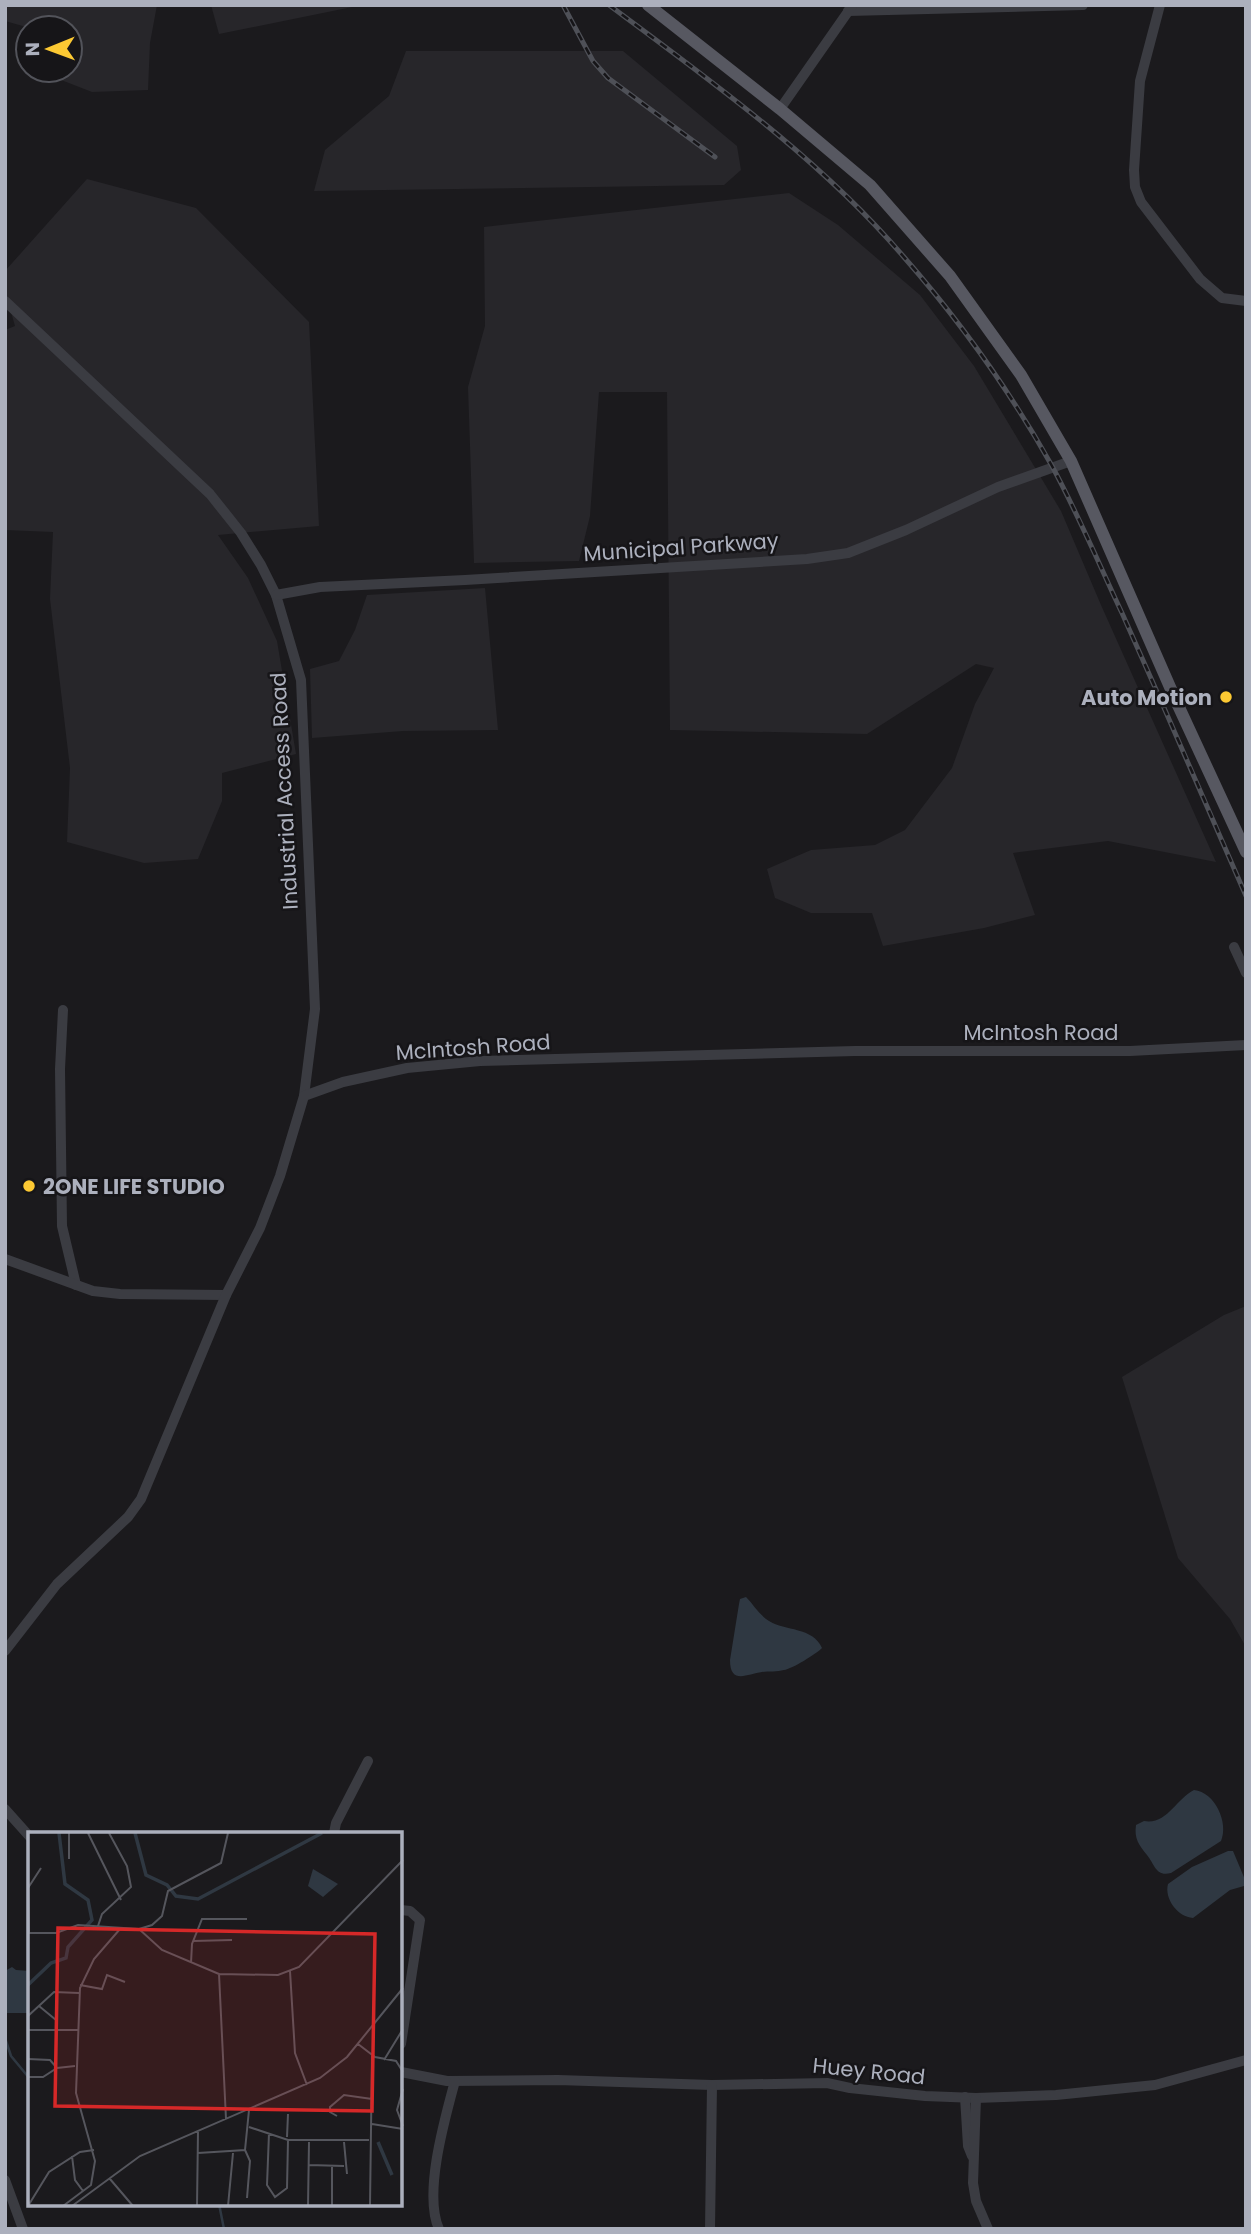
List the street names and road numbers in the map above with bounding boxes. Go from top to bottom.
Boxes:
street label: Municipal Parkway [583,526,780,568]
street label: Industrial Access Road [263,672,305,910]
street label: McIntosh Road [963,1018,1119,1047]
street label: McIntosh Road [395,1027,551,1067]
street label: Huey Road [811,2051,927,2091]

